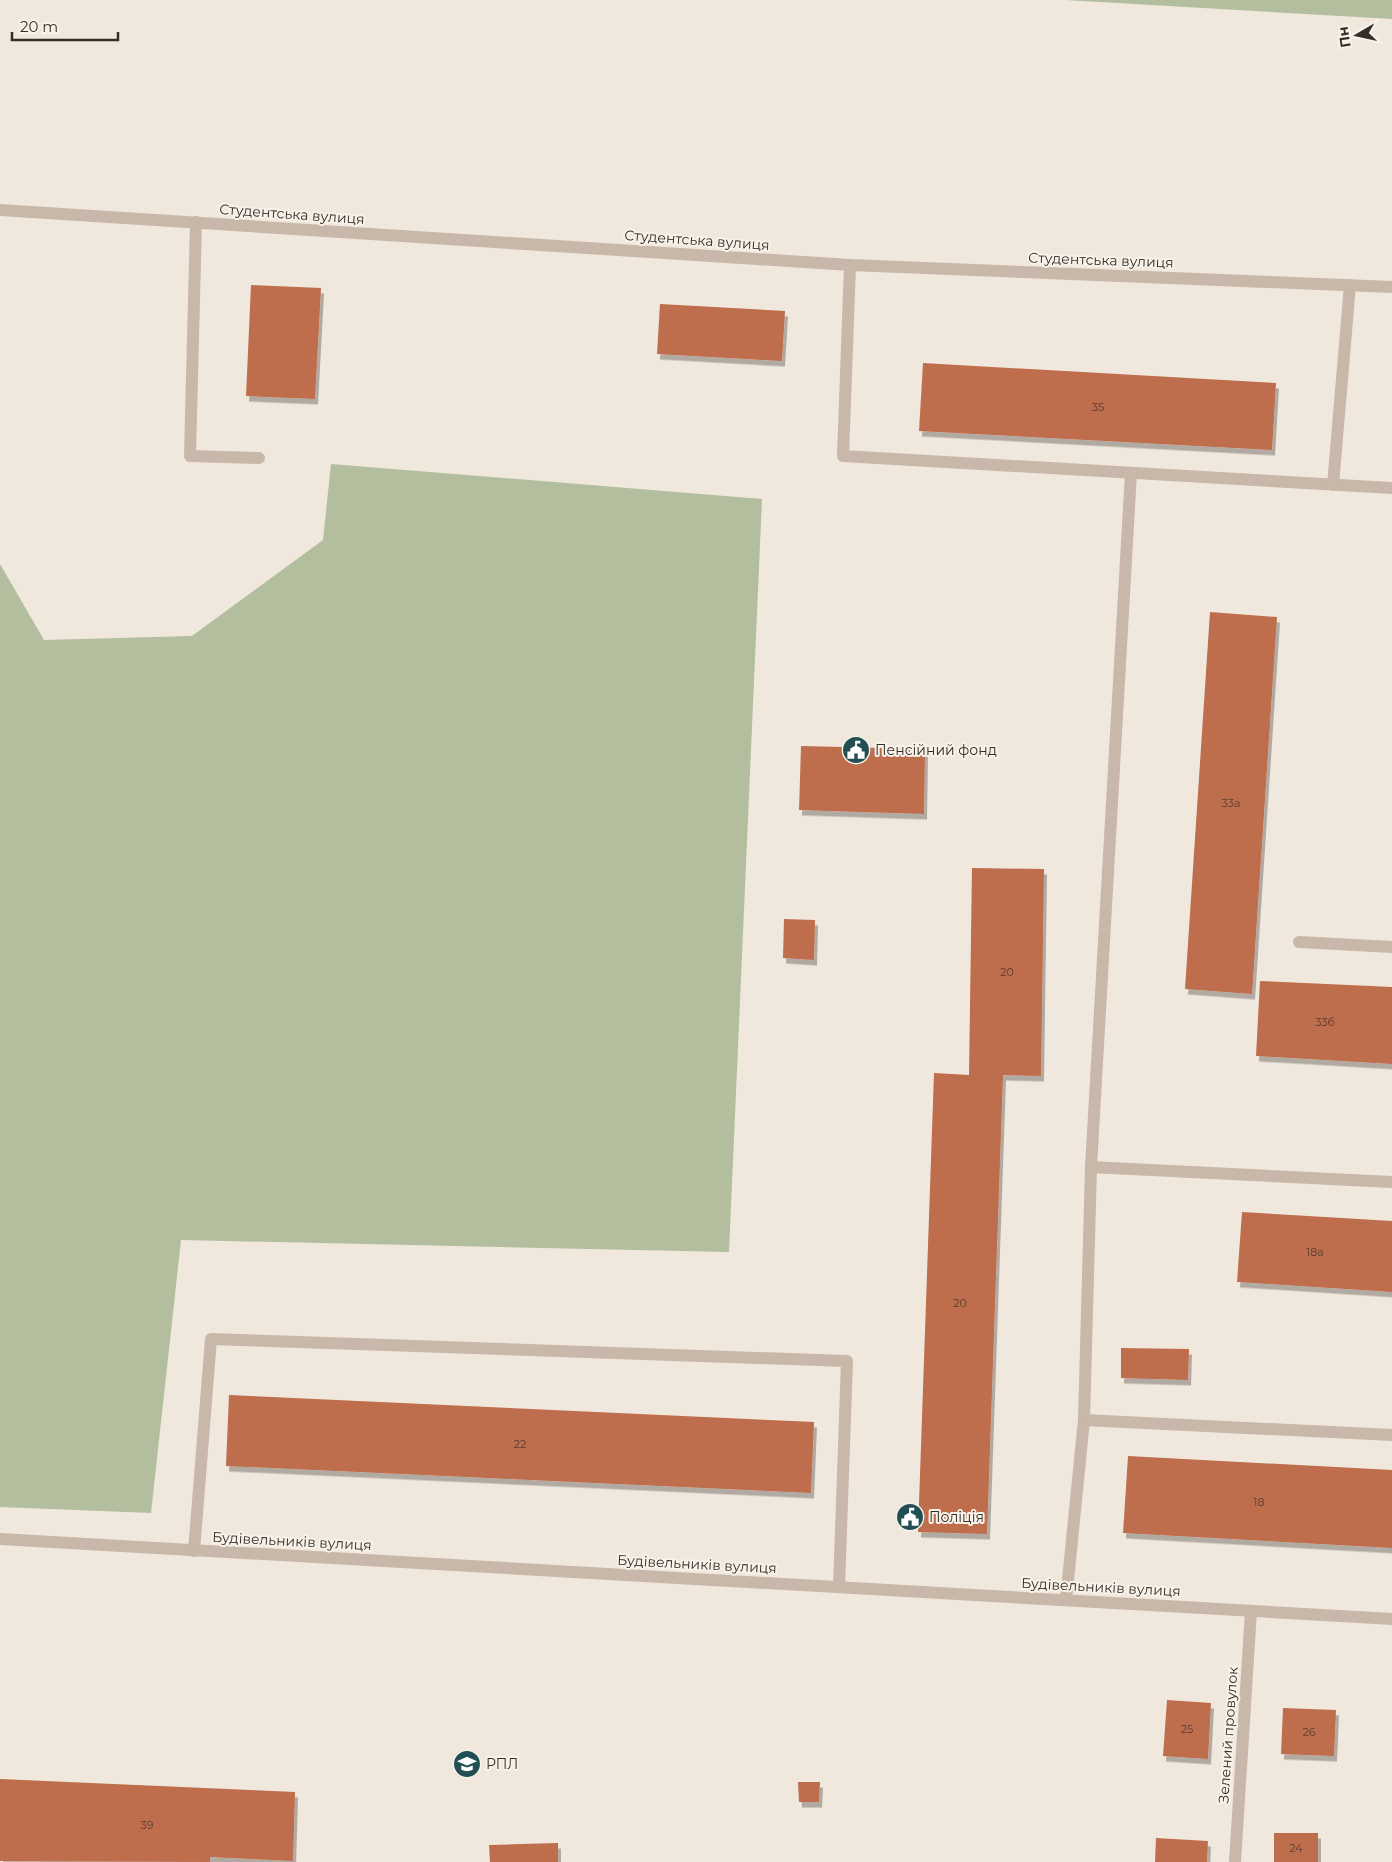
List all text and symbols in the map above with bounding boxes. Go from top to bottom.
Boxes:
scale bar [12,10,119,42]
north arrow [1332,10,1382,60]
text: 20 m [20,17,58,36]
text: Пн [1334,25,1355,49]
street label: Студентська вулиця [219,200,365,228]
street label: Студентська вулиця [624,226,770,254]
street label: Студентська вулиця [1028,248,1174,272]
house number: 35 [1092,400,1104,414]
public building icon: Пенсійний фонд [841,735,871,765]
place label: Пенсійний фонд [875,741,997,759]
house number: 33а [1222,796,1240,810]
house number: 20 [1000,965,1014,979]
house number: 33б [1315,1015,1335,1029]
house number: 18а [1306,1245,1324,1259]
house number: 20 [953,1296,967,1310]
house number: 22 [514,1437,526,1451]
house number: 18 [1254,1495,1265,1509]
public building icon: Поліція [895,1502,925,1532]
place label: Поліція [929,1508,984,1526]
street label: Будівельників вулиця [212,1528,372,1554]
street label: Будівельників вулиця [617,1551,777,1577]
street label: Будівельників вулиця [1021,1574,1181,1600]
street label: Зелений провулок [1214,1666,1242,1804]
house number: 25 [1181,1722,1193,1736]
house number: 26 [1303,1725,1316,1739]
school or university icon: РПЛ [452,1749,482,1779]
place label: РПЛ [486,1755,518,1773]
house number: 39 [141,1818,154,1832]
house number: 24 [1289,1841,1303,1855]

